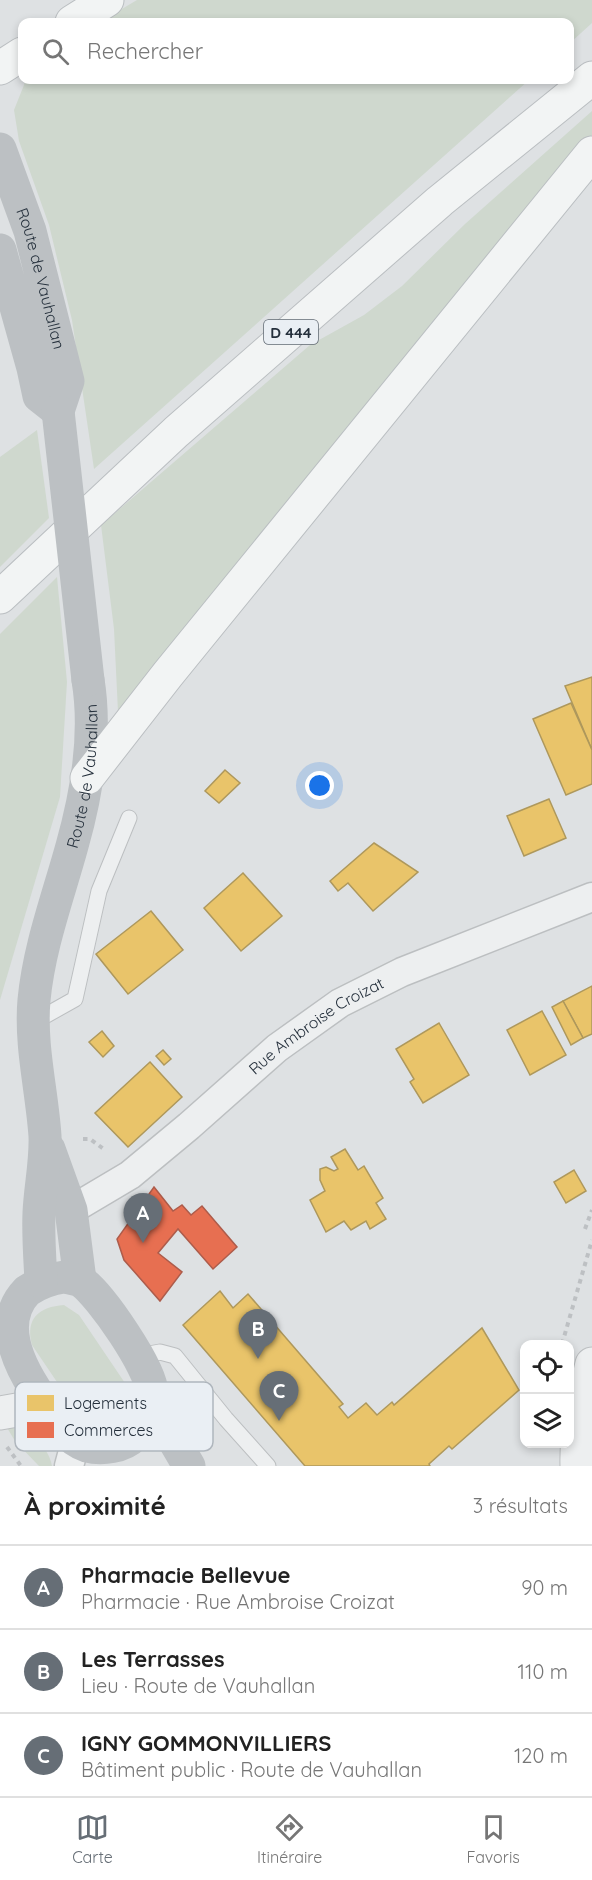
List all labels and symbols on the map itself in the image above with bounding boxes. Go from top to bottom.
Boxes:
street label: Route de Vauhallan [12,205,70,351]
road number: D 444 [264,320,318,344]
street label: Route de Vauhallan [62,703,101,850]
your location [305,771,334,800]
street label: Rue Ambroise Croizat [244,973,387,1079]
pin: A [124,1194,162,1243]
pin: B [238,1310,278,1359]
pin: C [260,1372,298,1421]
legend [15,1382,213,1451]
text: Logements [64,1393,147,1413]
text: Commerces [64,1420,153,1440]

